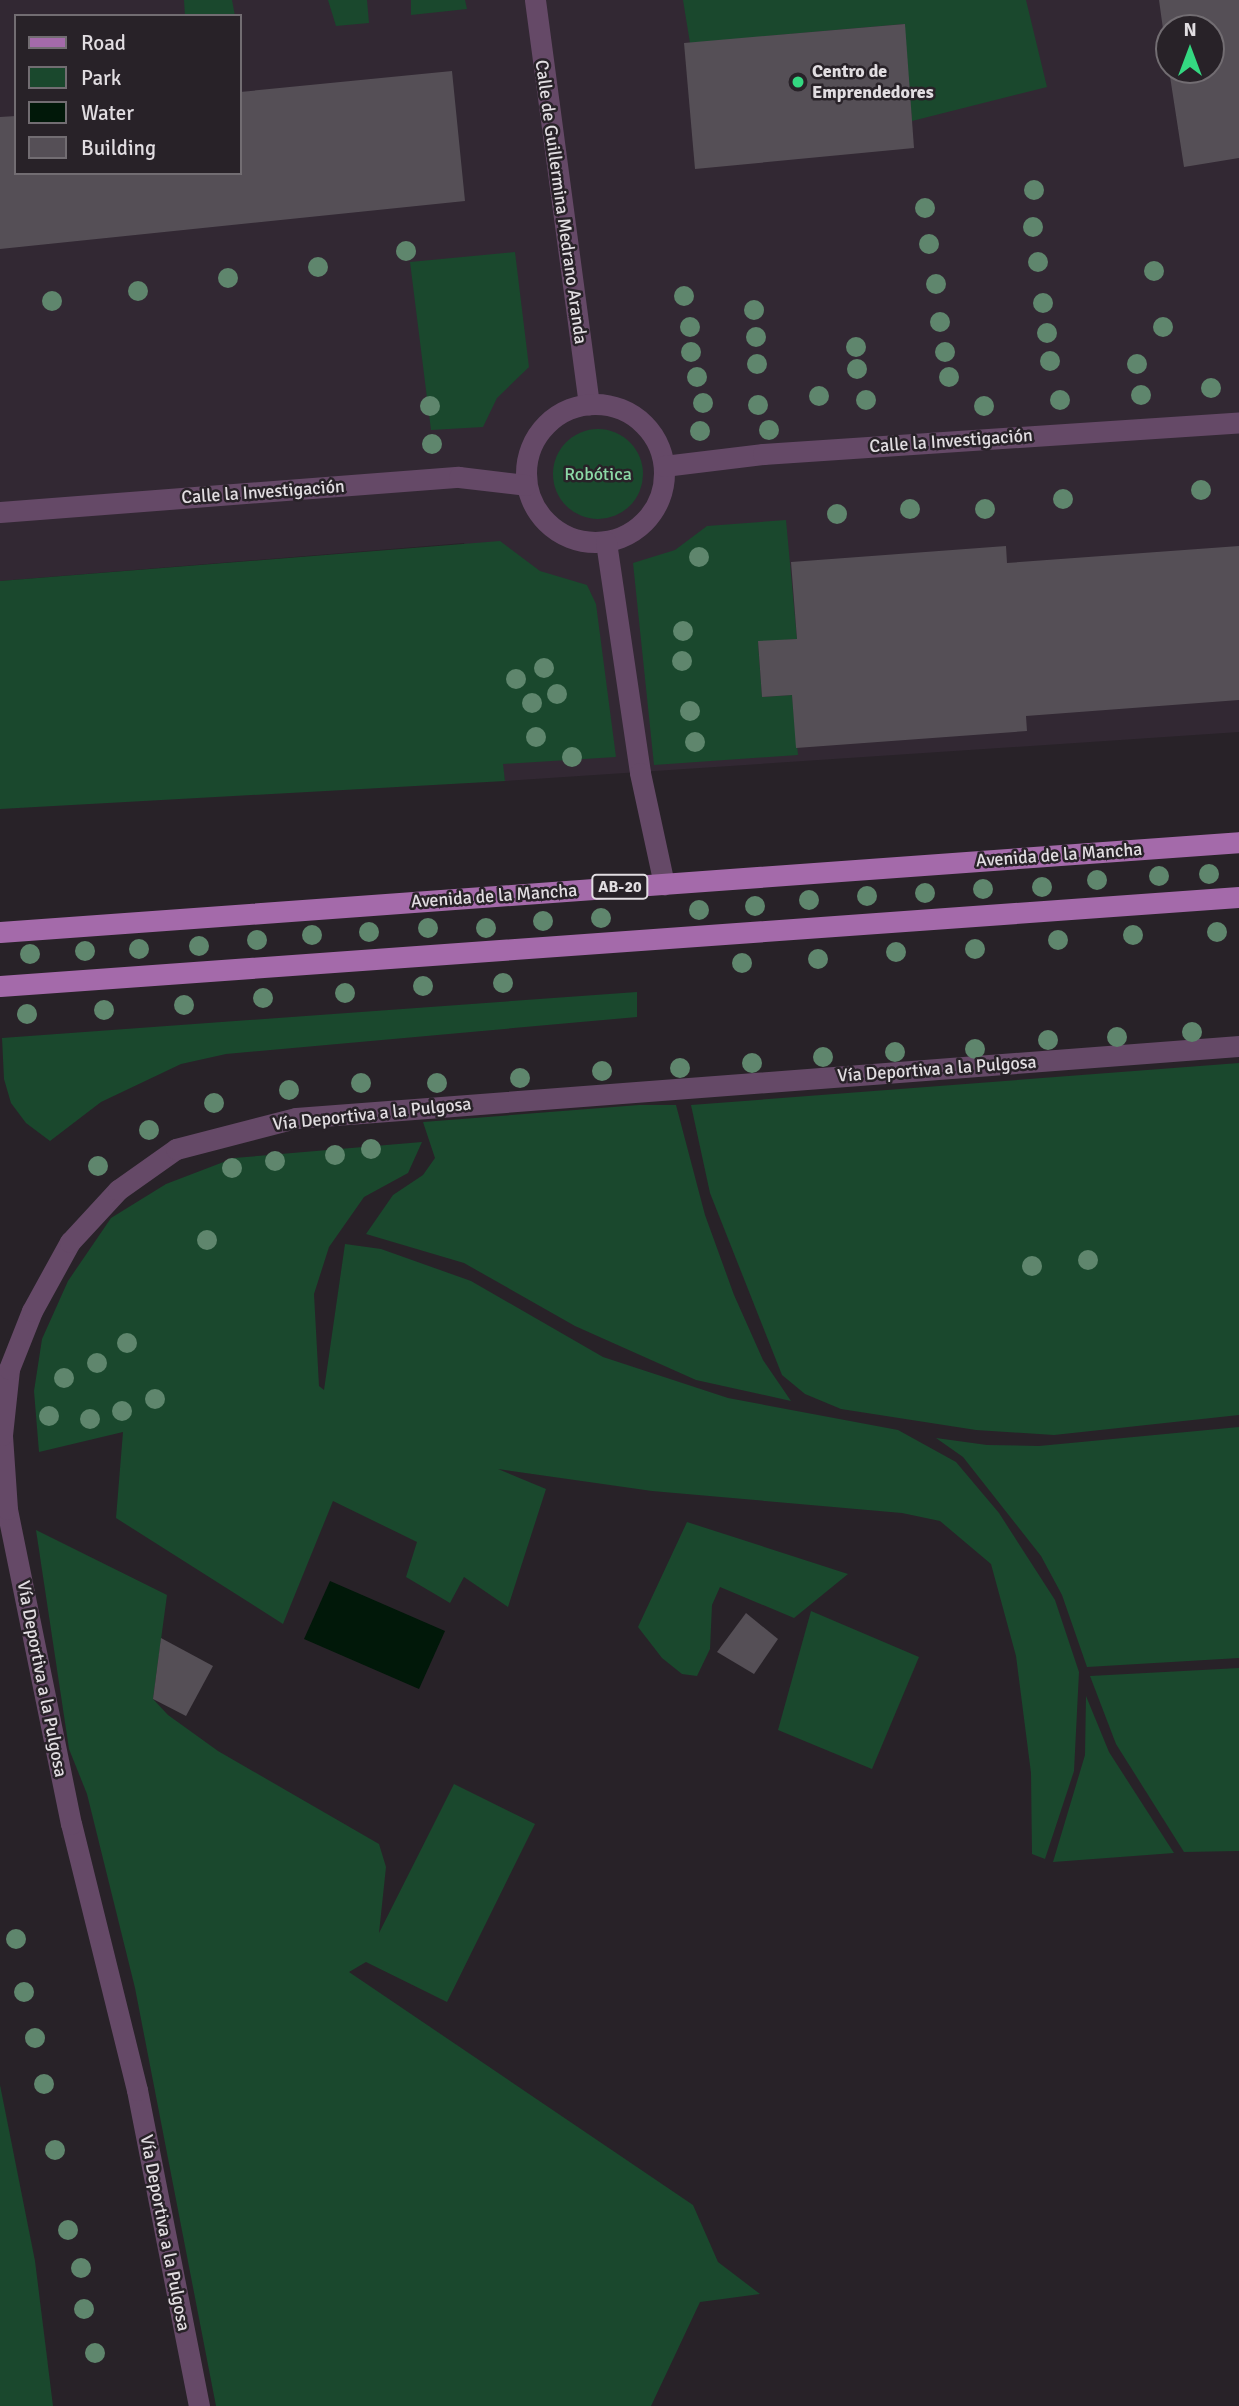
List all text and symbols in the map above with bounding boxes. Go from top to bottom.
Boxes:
legend [14,14,242,175]
north arrow [1155,14,1225,84]
text: N [1183,18,1197,42]
text: Road [81,30,126,56]
street label: Calle de Guillermina Medrano Aranda [530,59,592,345]
place label: Centro de Emprendedores [812,61,934,104]
text: Park [81,65,121,91]
marker: Centro de Emprendedores [790,74,806,90]
text: Water [81,100,134,126]
text: Building [81,135,156,161]
street label: Calle la Investigación [869,425,1033,457]
park label: Robótica [564,463,632,485]
street label: Calle la Investigación [181,476,345,508]
street label: Avenida de la Mancha [975,838,1143,872]
road number: AB-20 [590,874,650,900]
street label: Avenida de la Mancha [410,879,578,913]
street label: Vía Deportiva a la Pulgosa [837,1051,1037,1087]
street label: Vía Deportiva a la Pulgosa [272,1093,472,1135]
street label: Vía Deportiva a la Pulgosa [12,1579,72,1779]
street label: Vía Deportiva a la Pulgosa [135,2133,195,2333]

